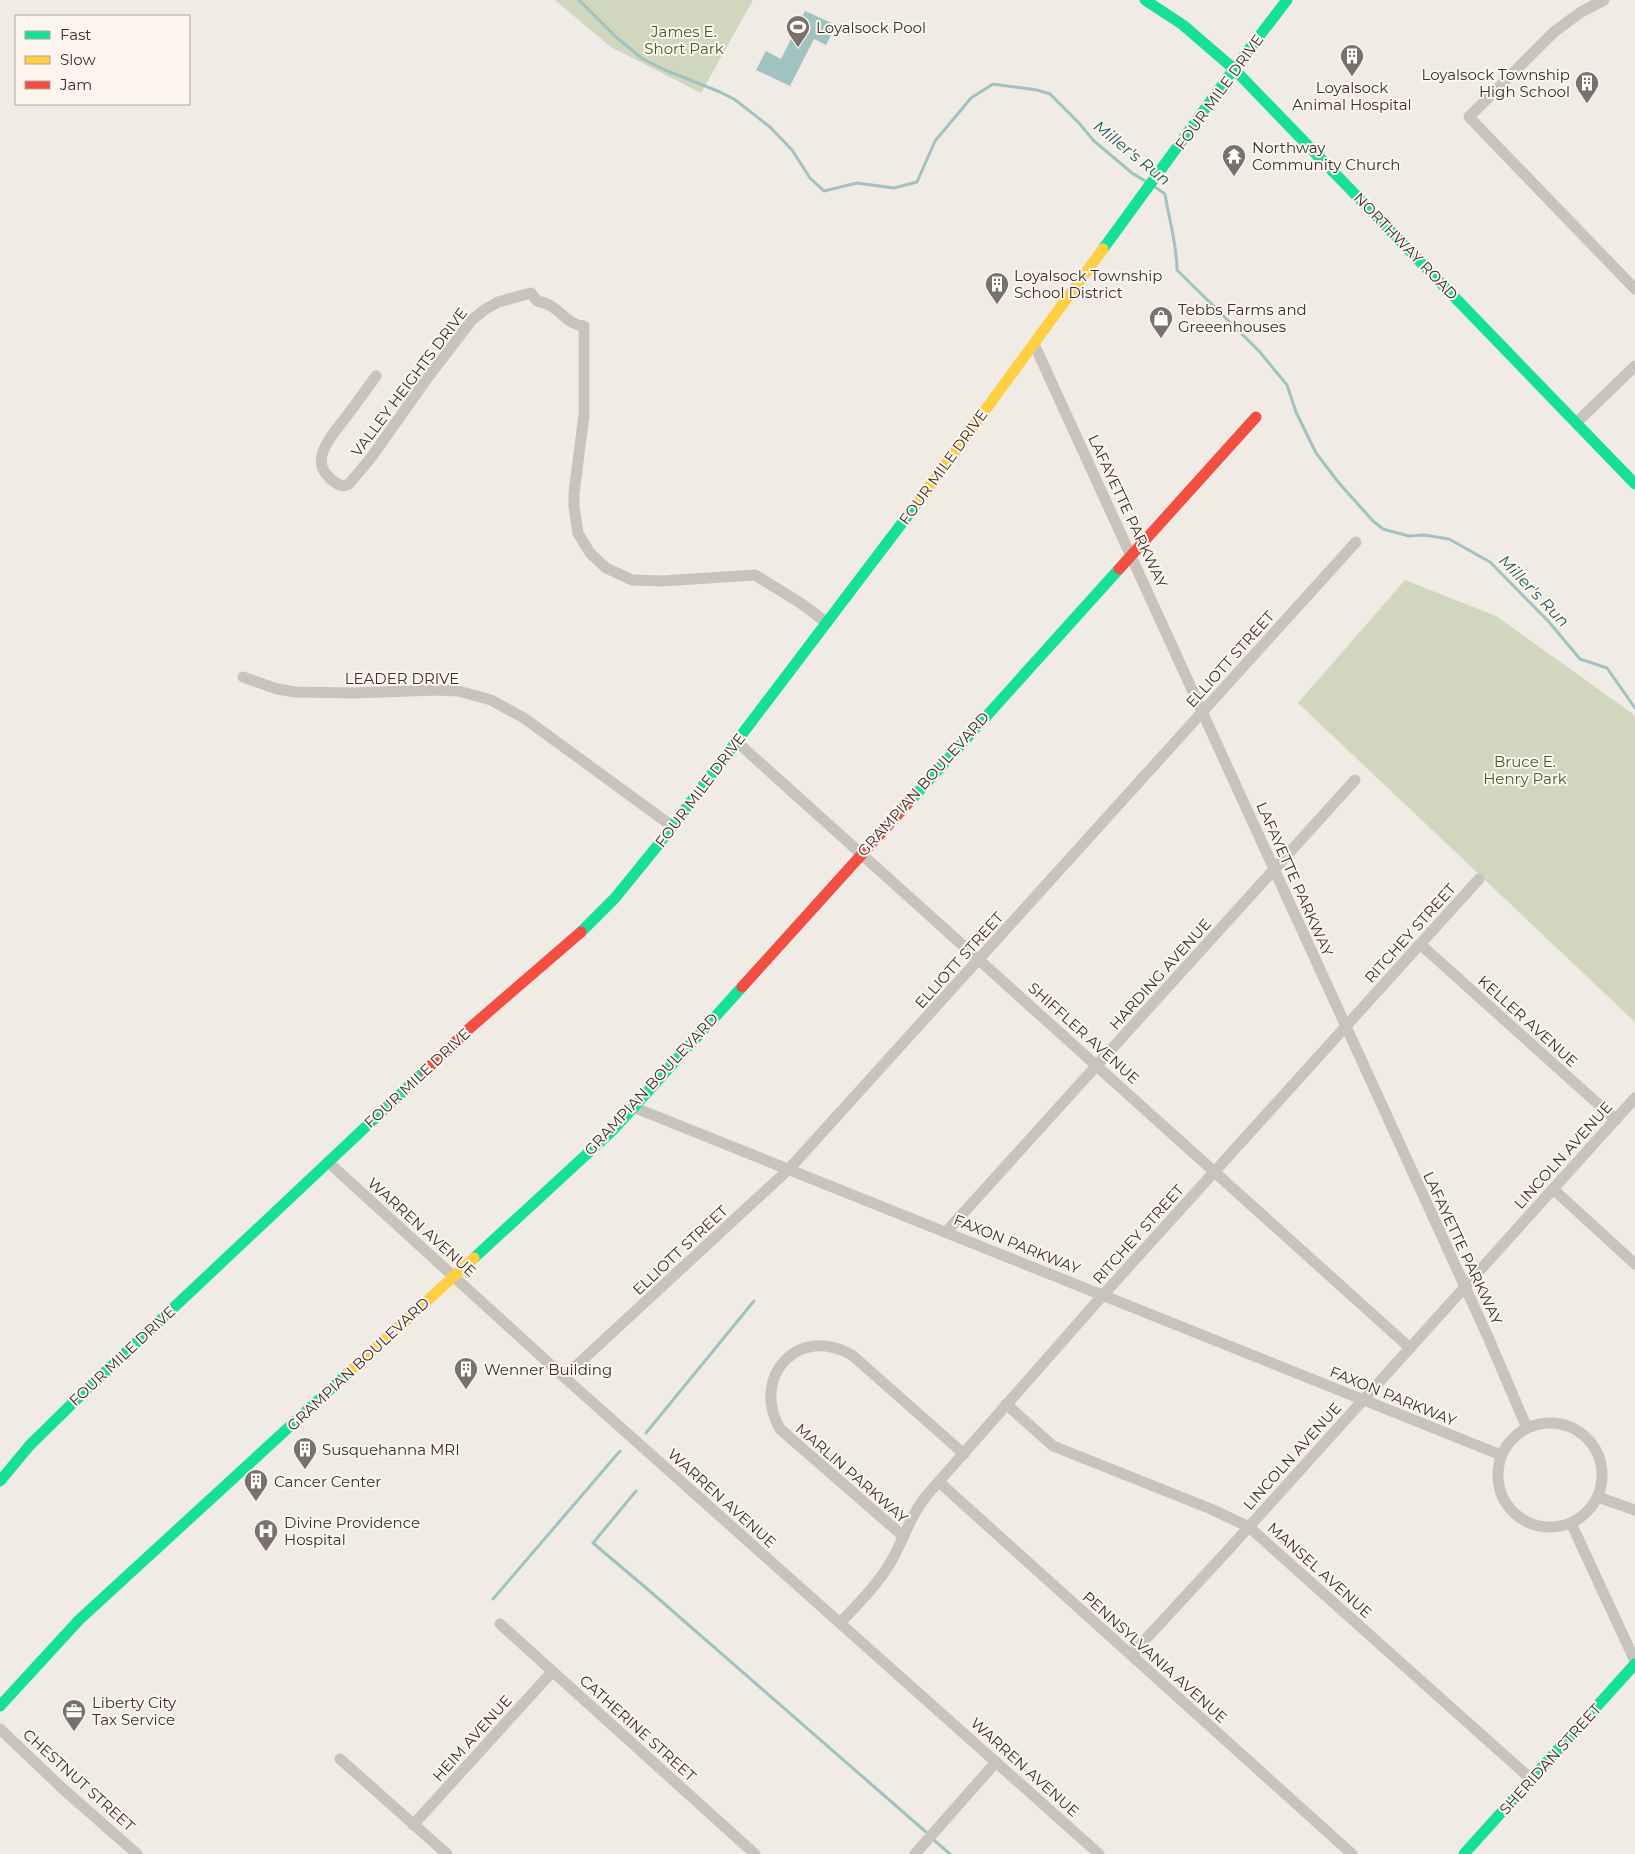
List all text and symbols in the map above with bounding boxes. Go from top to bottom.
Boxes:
sports icon: Loyalsock Pool [785,14,811,48]
legend [15,15,190,105]
place label: Loyalsock Pool [816,18,926,37]
park label: James E. Short Park [644,22,724,58]
text: Fast [60,25,91,44]
street label: FOUR MILE DRIVE [1171,31,1267,153]
building icon: Loyalsock Animal Hospital [1339,43,1365,77]
text: Slow [60,50,96,69]
place label: Loyalsock Township High School [1421,65,1570,101]
building icon: Loyalsock Township High School [1574,70,1600,104]
text: Jam [59,75,92,94]
place label: Loyalsock Animal Hospital [1292,78,1412,114]
water label: Miller's Run [1090,116,1174,190]
place label: Northway Community Church [1252,138,1400,174]
temple icon: Northway Community Church [1221,143,1247,177]
street label: NORTHWAY ROAD [1350,188,1462,304]
place label: Loyalsock Township School District [1014,266,1163,302]
building icon: Loyalsock Township School District [984,271,1010,305]
place label: Tebbs Farms and Greeenhouses [1178,300,1307,336]
street label: VALLEY HEIGHTS DRIVE [347,304,471,460]
shop icon: Tebbs Farms and Greeenhouses [1148,305,1174,339]
street label: FOUR MILE DRIVE [895,406,991,528]
street label: LAFAYETTE PARKWAY [1084,431,1172,591]
water label: Miller's Run [1495,551,1573,631]
street label: ELLIOTT STREET [1182,607,1279,711]
street label: LEADER DRIVE [345,669,459,688]
street label: GRAMPIAN BOULEVARD [853,708,993,860]
street label: FOUR MILE DRIVE [651,729,749,851]
park label: Bruce E. Henry Park [1483,752,1567,788]
street label: LAFAYETTE PARKWAY [1252,799,1338,959]
street label: RITCHEY STREET [1360,879,1460,987]
street label: ELLIOTT STREET [911,908,1008,1012]
street label: HARDING AVENUE [1105,914,1215,1034]
street label: KELLER AVENUE [1474,971,1582,1071]
street label: SHIFFLER AVENUE [1024,978,1144,1088]
street label: GRAMPIAN BOULEVARD [580,1009,722,1159]
street label: FOUR MILE DRIVE [360,1024,474,1132]
street label: LINCOLN AVENUE [1510,1097,1616,1213]
street label: LAFAYETTE PARKWAY [1419,1168,1507,1328]
street label: WARREN AVENUE [364,1173,480,1281]
street label: RITCHEY STREET [1088,1180,1188,1288]
street label: ELLIOTT STREET [628,1201,732,1299]
street label: FAXON PARKWAY [951,1210,1084,1278]
street label: GRAMPIAN BOULEVARD [283,1293,433,1435]
street label: FOUR MILE DRIVE [65,1302,179,1410]
building icon: Wenner Building [453,1356,479,1390]
place label: Wenner Building [484,1360,612,1379]
street label: FAXON PARKWAY [1327,1362,1460,1430]
street label: LINCOLN AVENUE [1239,1398,1345,1514]
street label: MARLIN PARKWAY [792,1419,913,1527]
building icon: Susquehanna MRI [292,1436,318,1470]
place label: Susquehanna MRI [322,1440,460,1459]
street label: WARREN AVENUE [664,1444,780,1552]
building icon: Cancer Center [243,1468,269,1502]
place label: Cancer Center [274,1472,381,1491]
place label: Divine Providence Hospital [284,1513,420,1549]
hospital icon: Divine Providence Hospital [253,1518,279,1552]
street label: MANSEL AVENUE [1264,1518,1376,1622]
street label: PENNSYLVANIA AVENUE [1079,1587,1231,1727]
street label: CATHERINE STREET [576,1671,700,1786]
street label: HEIM AVENUE [428,1691,516,1785]
place label: Liberty City Tax Service [92,1693,177,1729]
office icon: Liberty City Tax Service [61,1698,87,1732]
street label: SHERIDAN STREET [1495,1699,1605,1819]
street label: WARREN AVENUE [967,1713,1083,1821]
street label: CHESTNUT STREET [19,1725,139,1836]

